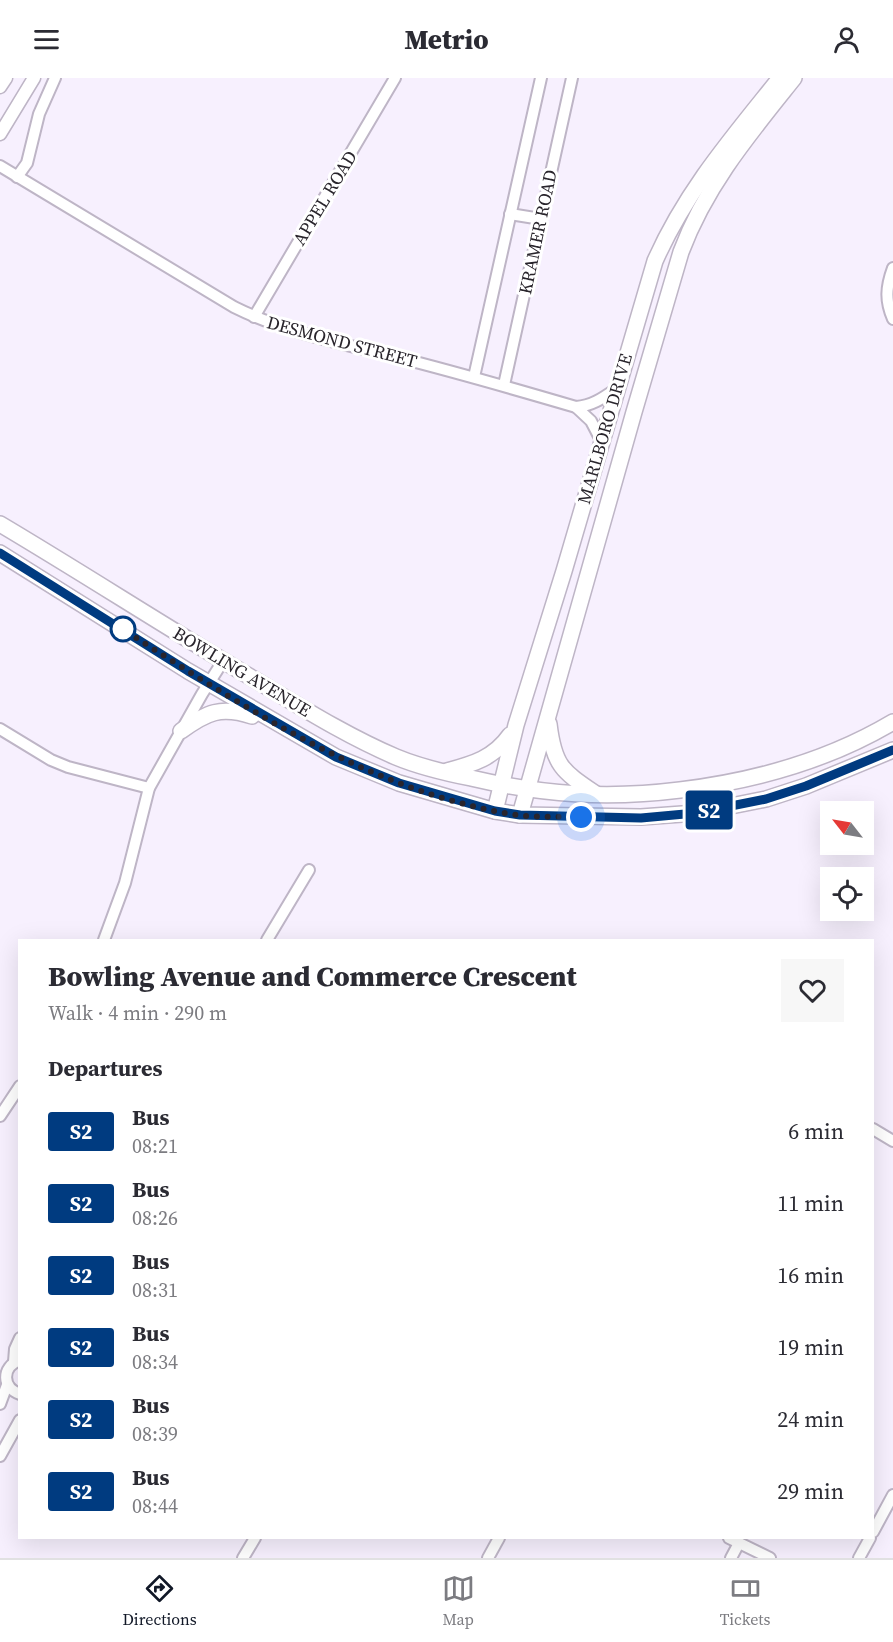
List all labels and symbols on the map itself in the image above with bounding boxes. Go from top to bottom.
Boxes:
street label: APPEL ROAD [286,146,363,250]
street label: KRAMER ROAD [512,167,563,296]
street label: DESMOND STREET [264,309,420,374]
street label: MARLBORO DRIVE [571,351,638,507]
unlabelled marker [110,616,136,642]
street label: BOWLING AVENUE [169,621,316,723]
line badge: S2 [682,790,736,830]
north arrow [820,801,874,855]
your location [566,802,596,832]

